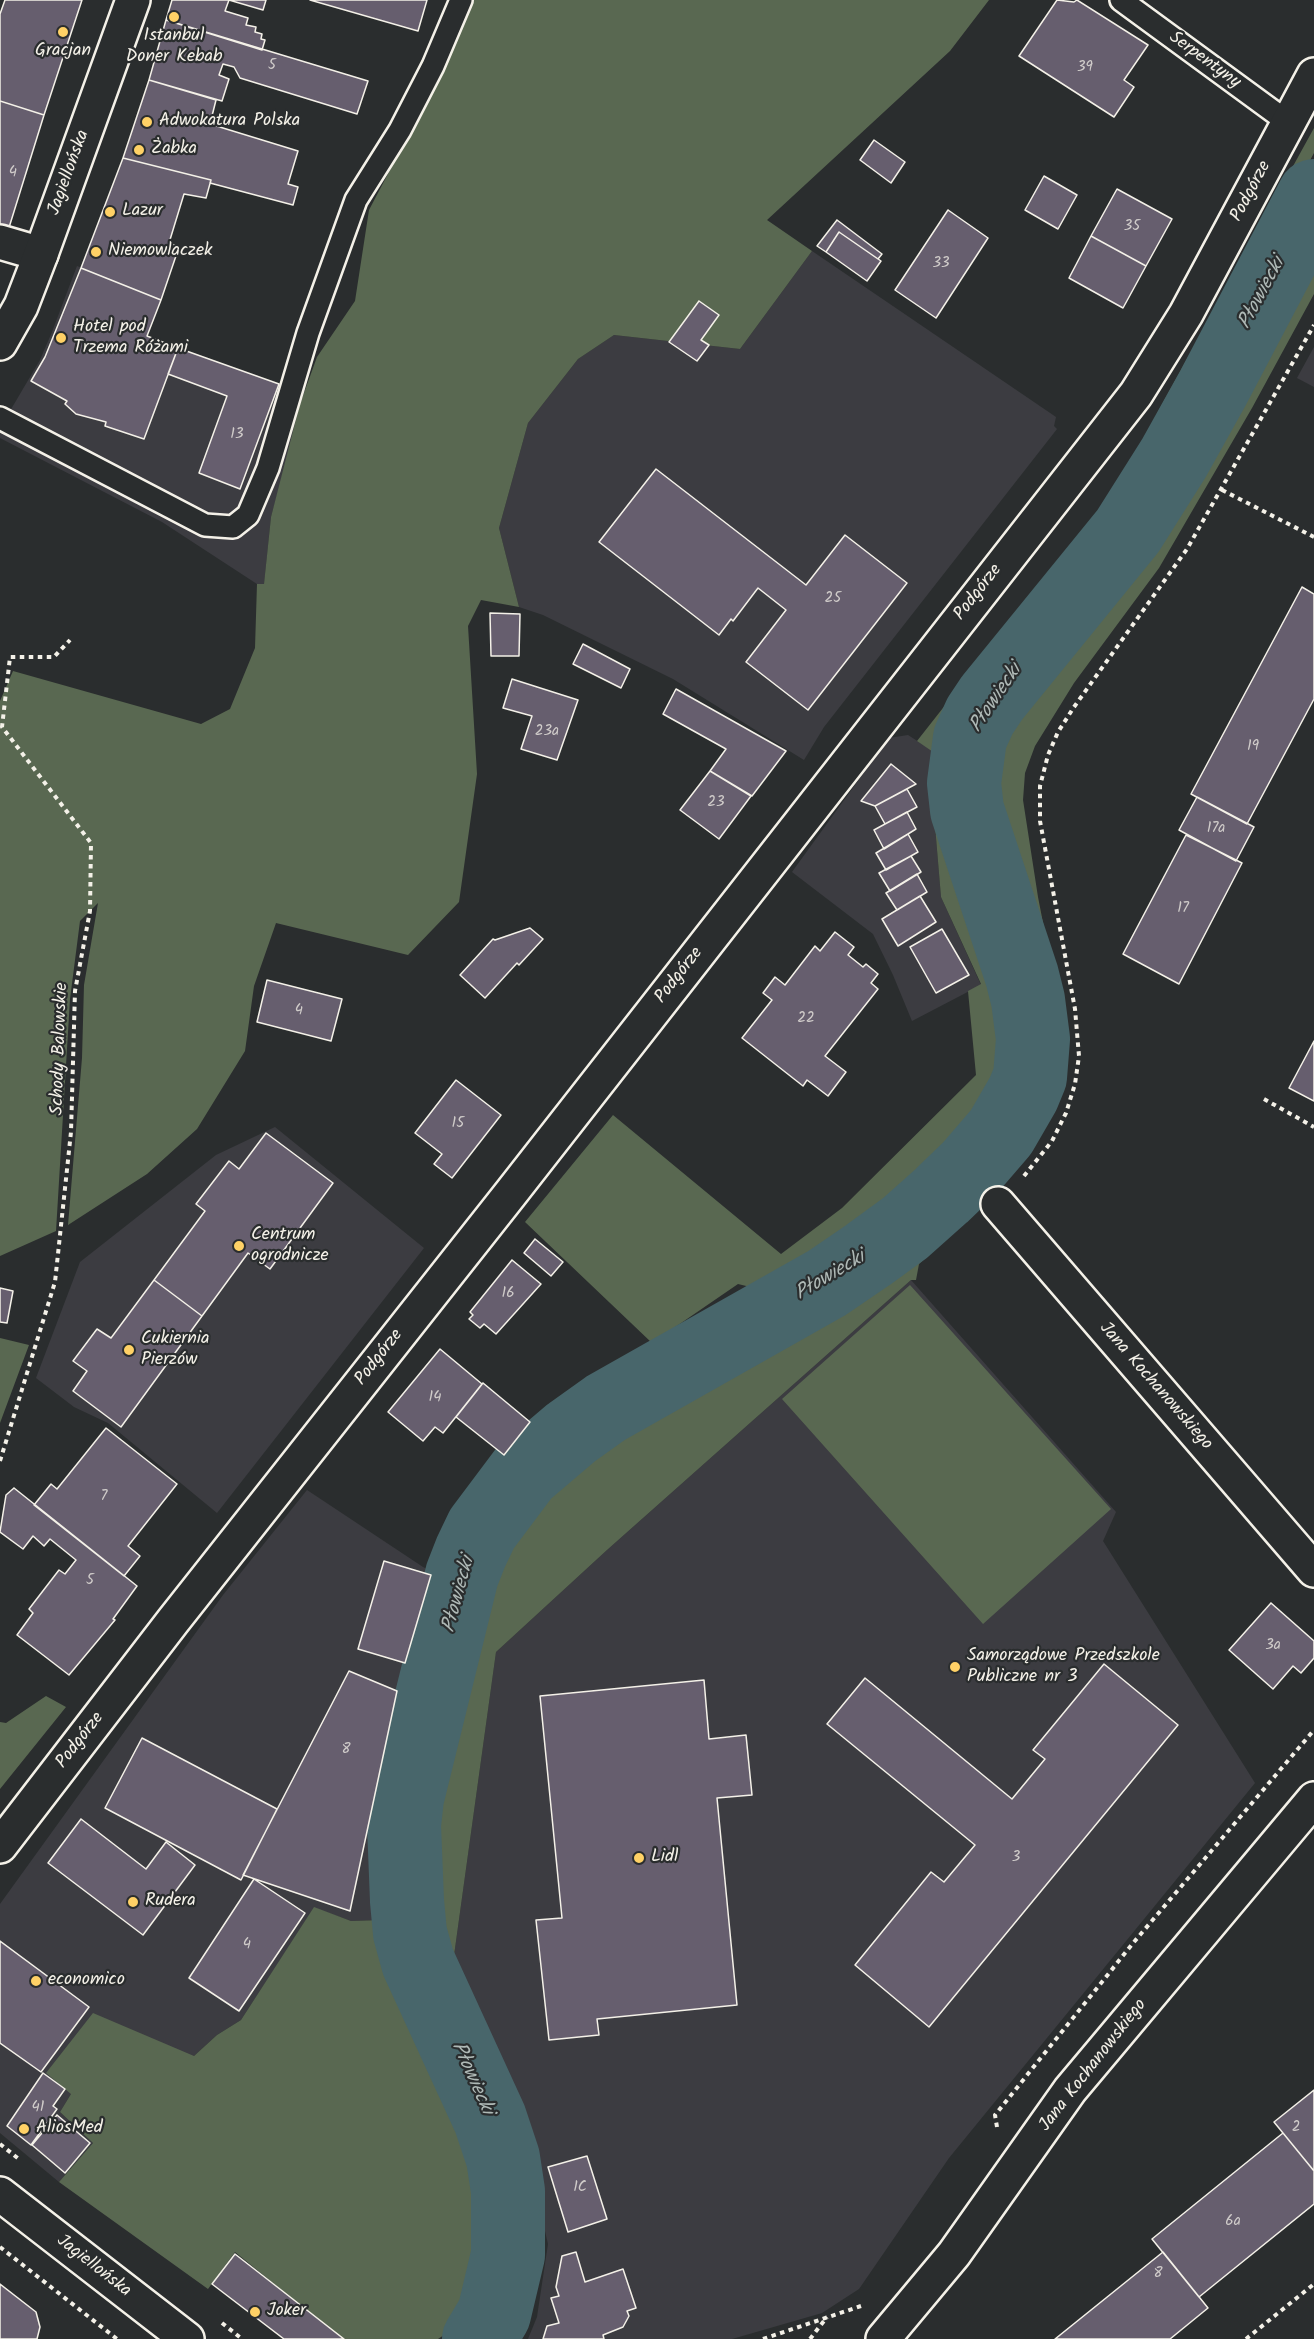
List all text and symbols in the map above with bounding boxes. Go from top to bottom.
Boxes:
marker: Istanbul Doner Kebab [167,10,181,24]
marker: Gracjan [56,25,70,39]
place label: Istanbul Doner Kebab [126,26,222,68]
street label: Serpentyny [1164,28,1244,94]
place label: Gracjan [35,41,91,63]
house number: 5 [268,57,276,75]
house number: 39 [1077,59,1093,77]
place label: Adwokatura Polska [159,111,300,133]
marker: Adwokatura Polska [140,115,154,129]
street label: Jagiellońska [45,128,95,218]
place label: Żabka [151,139,197,161]
marker: Żabka [132,143,146,157]
street label: Podgórze [1227,158,1277,226]
house number: 4 [9,164,17,182]
place label: Lazur [122,201,163,223]
marker: Lazur [103,205,117,219]
house number: 35 [1124,218,1140,236]
place label: Niemowlaczek [108,241,212,263]
marker: Niemowlaczek [89,245,103,259]
water label: Płowiecki [1234,254,1292,334]
house number: 33 [932,255,950,273]
place label: Hotel pod Trzema Różami [73,317,188,360]
marker: Hotel pod Trzema Różami [54,331,68,345]
house number: 13 [230,426,244,444]
street label: Podgórze [950,561,1008,625]
house number: 25 [825,590,841,608]
water label: Płowiecki [965,660,1029,738]
house number: 23a [535,723,559,741]
house number: 19 [1247,738,1259,756]
house number: 23 [707,794,725,812]
house number: 17a [1207,820,1225,838]
house number: 17 [1177,900,1189,918]
street label: Podgórze [651,944,709,1008]
street label: Schody Balowskie [48,982,74,1116]
house number: 4 [295,1002,303,1020]
house number: 22 [797,1010,815,1028]
house number: 15 [452,1115,464,1133]
place label: Centrum ogrodnicze [251,1225,329,1268]
marker: Centrum ogrodnicze [232,1239,246,1253]
water label: Płowiecki [792,1247,870,1307]
house number: 16 [501,1285,515,1303]
street label: Jana Kochanowskiego [1094,1319,1216,1455]
street label: Podgórze [351,1326,409,1390]
place label: Cukiernia Pierzów [141,1329,210,1372]
marker: Cukiernia Pierzów [122,1343,136,1357]
house number: 14 [429,1389,441,1407]
house number: 7 [101,1488,107,1506]
water label: Płowiecki [438,1555,482,1635]
house number: 5 [86,1572,94,1590]
house number: 3a [1265,1637,1281,1655]
place label: Samorządowe Przedszkole Publiczne nr 3 [967,1646,1160,1688]
marker: Samorządowe Przedszkole Publiczne nr 3 [948,1660,962,1674]
street label: Podgórze [52,1709,110,1773]
house number: 8 [341,1741,351,1759]
place label: Lidl [651,1847,679,1869]
house number: 3 [1012,1849,1020,1867]
marker: Lidl [632,1851,646,1865]
place label: Rudera [145,1891,196,1913]
marker: Rudera [126,1895,140,1909]
house number: 4 [243,1936,251,1954]
place label: economico [48,1970,125,1992]
marker: economico [29,1974,43,1988]
street label: Jana Kochanowskiego [1036,1995,1152,2137]
water label: Płowiecki [444,2039,498,2119]
house number: 41 [32,2099,44,2117]
place label: AliosMed [36,2118,103,2140]
house number: 2 [1292,2119,1300,2137]
marker: AliosMed [17,2122,31,2136]
house number: 1C [573,2179,587,2197]
house number: 6a [1225,2213,1241,2231]
street label: Jagiellońska [51,2231,135,2303]
house number: 8 [1153,2265,1163,2283]
place label: Joker [267,2301,306,2323]
marker: Joker [248,2305,262,2319]

